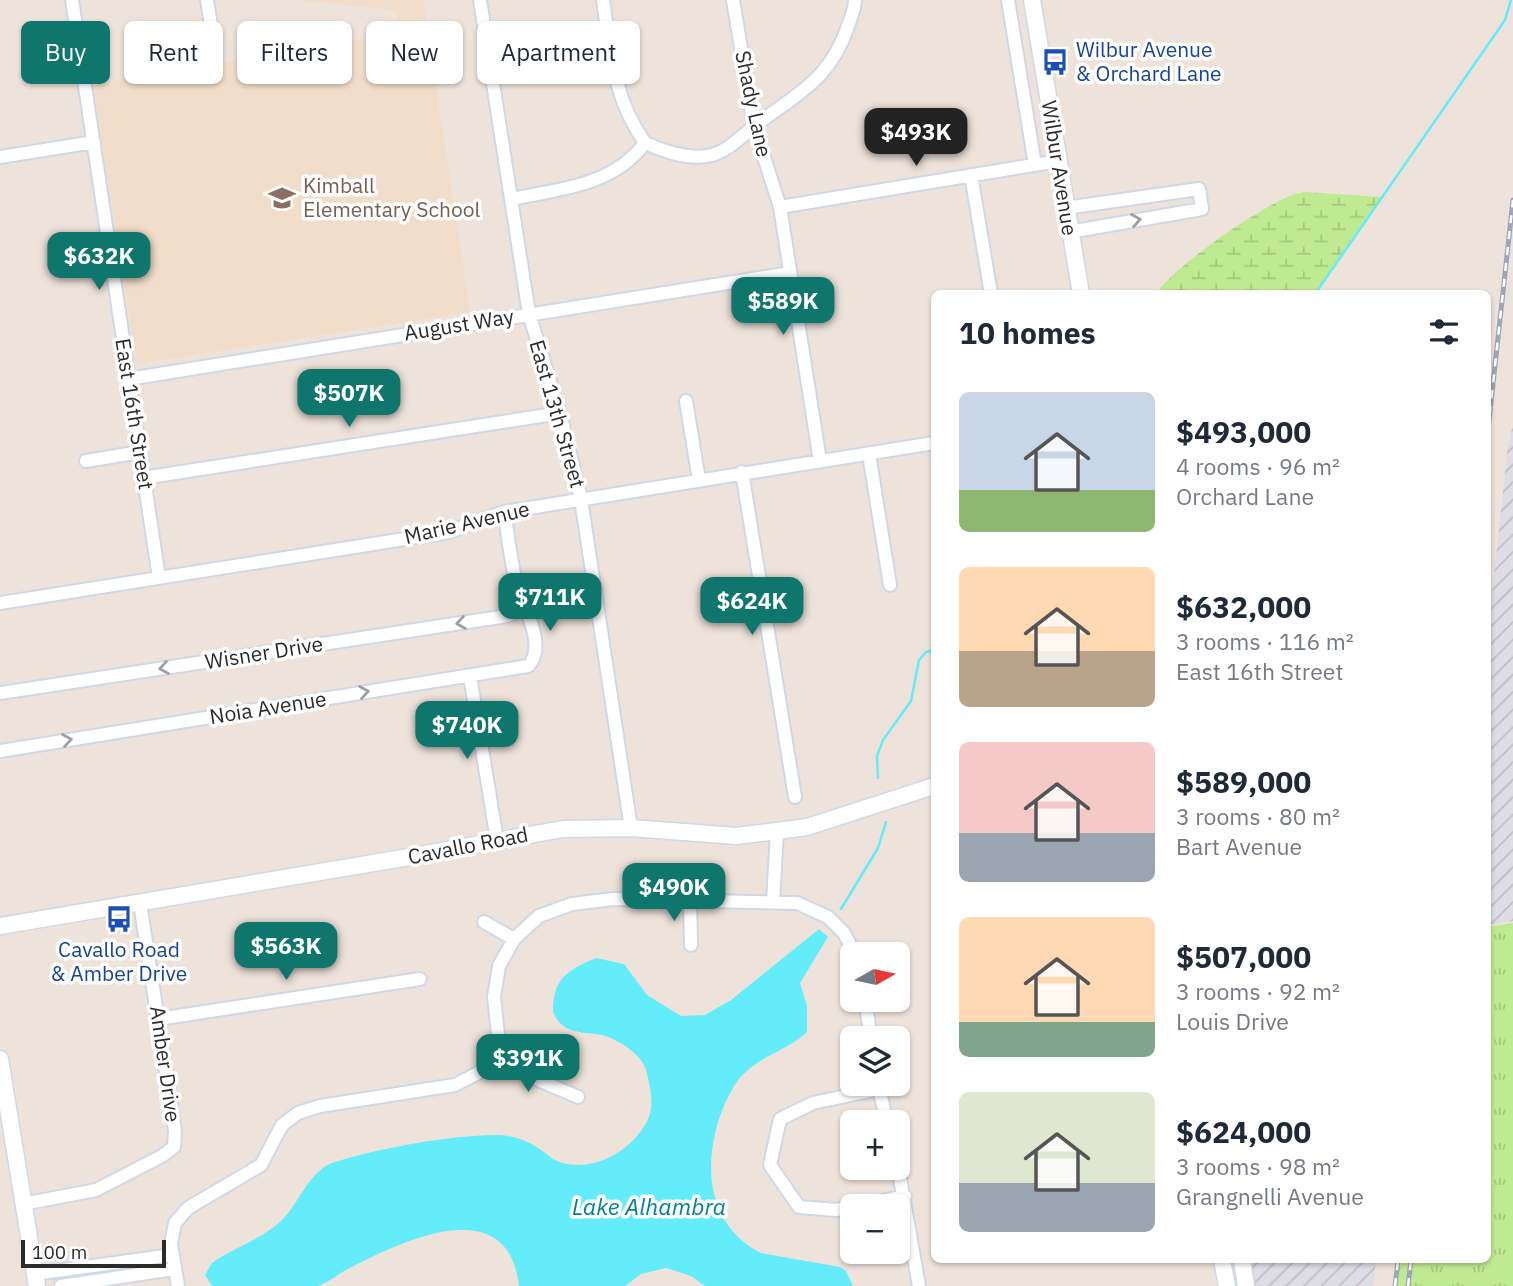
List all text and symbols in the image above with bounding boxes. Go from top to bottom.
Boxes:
chip: Buy [21,21,110,84]
chip: Rent [124,21,223,84]
chip: Filters [237,21,352,84]
chip: New [366,21,463,84]
chip: Apartment [477,21,640,84]
place label: Wilbur Avenue & Orchard Lane [1076,35,1222,87]
bus stop icon: Wilbur Avenue & Orchard Lane [1040,47,1070,77]
street label: Shady Lane [729,48,779,160]
street label: Wilbur Avenue [1035,98,1084,237]
pin: $493K [867,108,965,168]
text: $493K [880,116,952,146]
place label: Kimball Elementary School [303,171,480,223]
school or university icon: Kimball Elementary School [267,183,297,213]
one-way arrow [1130,213,1142,228]
pin: $632K [50,232,148,292]
text: $632K [63,240,135,270]
pin: $589K [734,278,832,337]
text: $589K [747,285,819,315]
street label: August Way [402,301,516,347]
text: 10 homes [959,313,1096,352]
icon: filters [1425,313,1463,351]
street label: East 16th Street [109,336,161,492]
street label: East 13th Street [523,336,592,491]
pin: $507K [300,370,398,429]
text: $507K [313,377,385,407]
text: $493,000 [1176,412,1311,451]
icon: home [1015,420,1099,504]
text: 4 rooms · 96 m² [1176,451,1340,481]
text: Orchard Lane [1176,481,1314,511]
street label: Marie Avenue [401,494,532,550]
pin: $711K [501,574,599,633]
pin: $624K [703,578,801,637]
text: $711K [514,581,586,611]
text: $624K [716,585,788,615]
text: $632,000 [1176,587,1311,626]
icon: home [1015,595,1099,679]
one-way arrow [455,615,467,630]
text: 3 rooms · 116 m² [1176,626,1354,656]
street label: Wisner Drive [203,629,325,675]
text: East 16th Street [1176,656,1344,686]
one-way arrow [158,660,169,675]
street label: Noia Avenue [207,684,328,730]
one-way arrow [359,685,370,700]
pin: $740K [418,702,516,761]
text: $740K [431,709,503,739]
one-way arrow [61,733,73,748]
text: $589,000 [1176,762,1311,801]
icon: home [1015,770,1099,854]
text: 3 rooms · 80 m² [1176,801,1340,831]
street label: Cavallo Road [405,820,530,870]
text: Bart Avenue [1176,831,1302,861]
pin: $490K [625,864,723,923]
text: $490K [638,871,710,901]
bus stop icon: Cavallo Road & Amber Drive [104,904,134,934]
pin: $563K [237,922,335,982]
text: $563K [250,930,322,960]
place label: Cavallo Road & Amber Drive [51,935,187,987]
text: $507,000 [1176,937,1311,976]
north arrow [840,942,910,1012]
map controls [840,942,910,1264]
icon: home [1015,945,1099,1029]
text: 3 rooms · 92 m² [1176,976,1340,1006]
street label: Amber Drive [144,1004,188,1124]
text: Louis Drive [1176,1006,1289,1036]
button: layers [840,1026,910,1096]
pin: $391K [479,1034,577,1094]
text: $391K [492,1042,564,1072]
button: + [840,1110,910,1180]
text: $624,000 [1176,1112,1311,1151]
icon: home [1015,1120,1099,1204]
text: 3 rooms · 98 m² [1176,1151,1340,1181]
text: Grangnelli Avenue [1176,1181,1364,1211]
water label: Lake Alhambra [572,1191,726,1221]
button: − [840,1194,910,1264]
scale bar [21,1237,166,1269]
text: 100 m [32,1240,87,1264]

